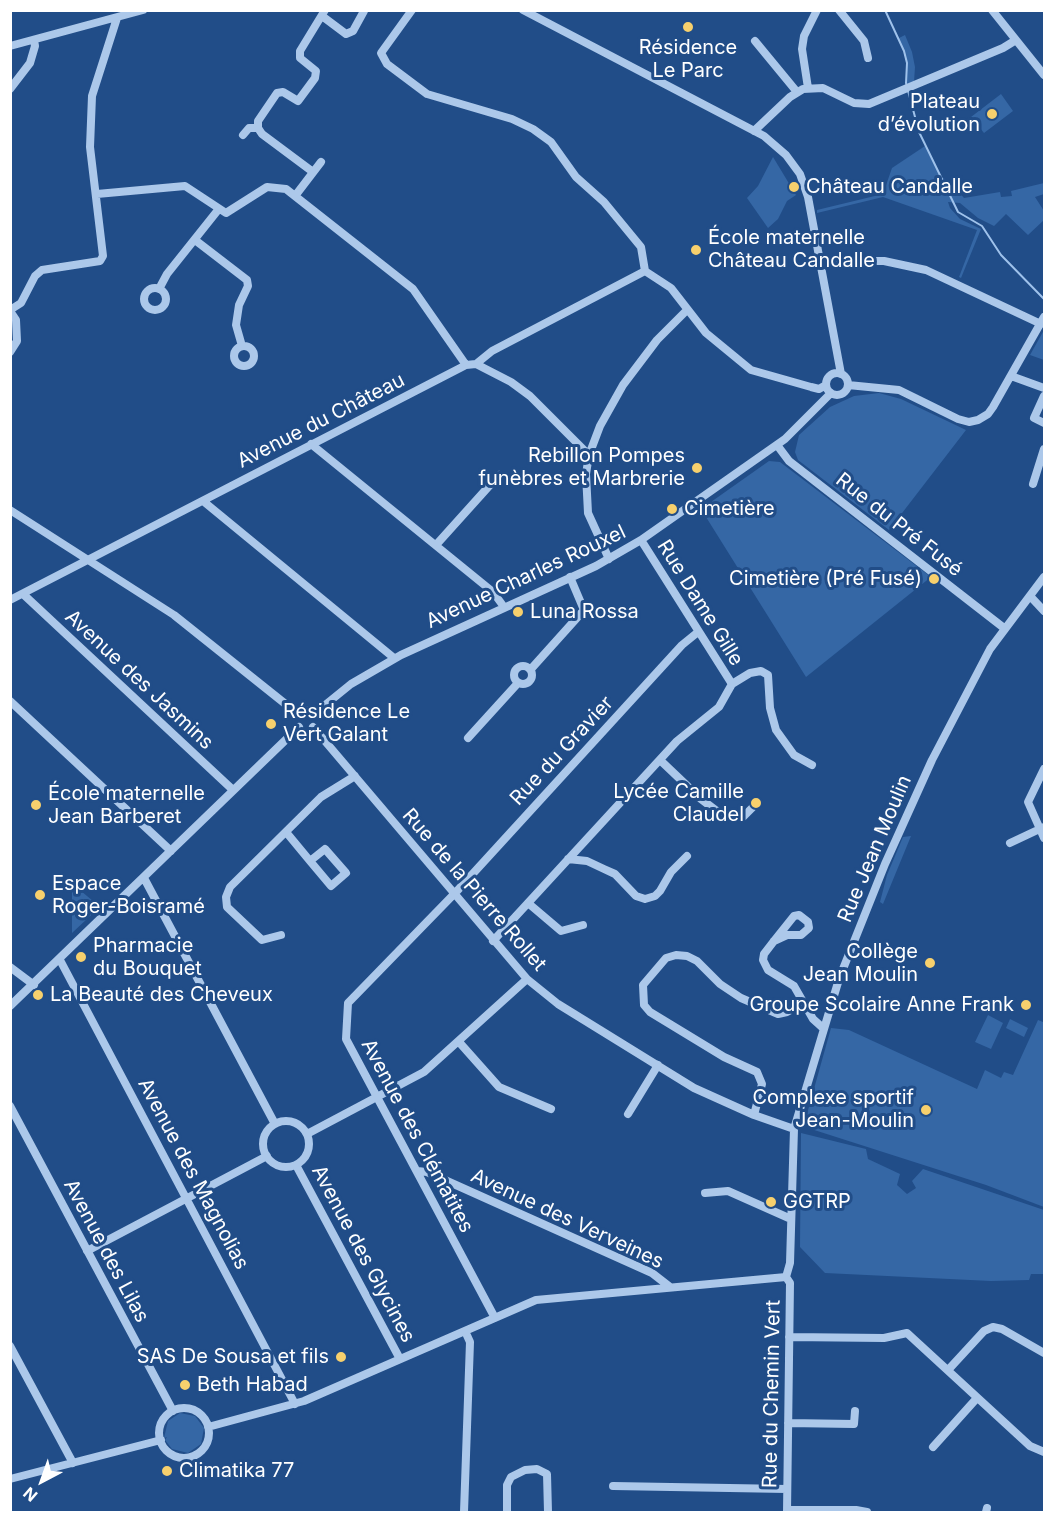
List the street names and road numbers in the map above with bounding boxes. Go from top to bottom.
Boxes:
street label: Avenue du Château [233,368,409,474]
street label: Rue du Pré Fusé [831,468,967,582]
street label: Avenue Charles Rouxel [422,520,630,634]
street label: Rue Dame Gille [652,536,748,670]
street label: Avenue des Jasmins [60,605,218,755]
street label: Rue du Gravier [505,691,619,811]
street label: Rue Jean Moulin [833,772,917,926]
street label: Rue de la Pierre Rollet [397,804,551,976]
street label: Avenue des Clématites [356,1035,478,1237]
street label: Avenue des Magnolias [132,1074,254,1274]
street label: Avenue des Glycines [306,1161,420,1347]
street label: Avenue des Verveines [467,1164,667,1274]
street label: Avenue des Lilas [58,1175,154,1327]
street label: Rue du Chemin Vert [758,1300,786,1488]

